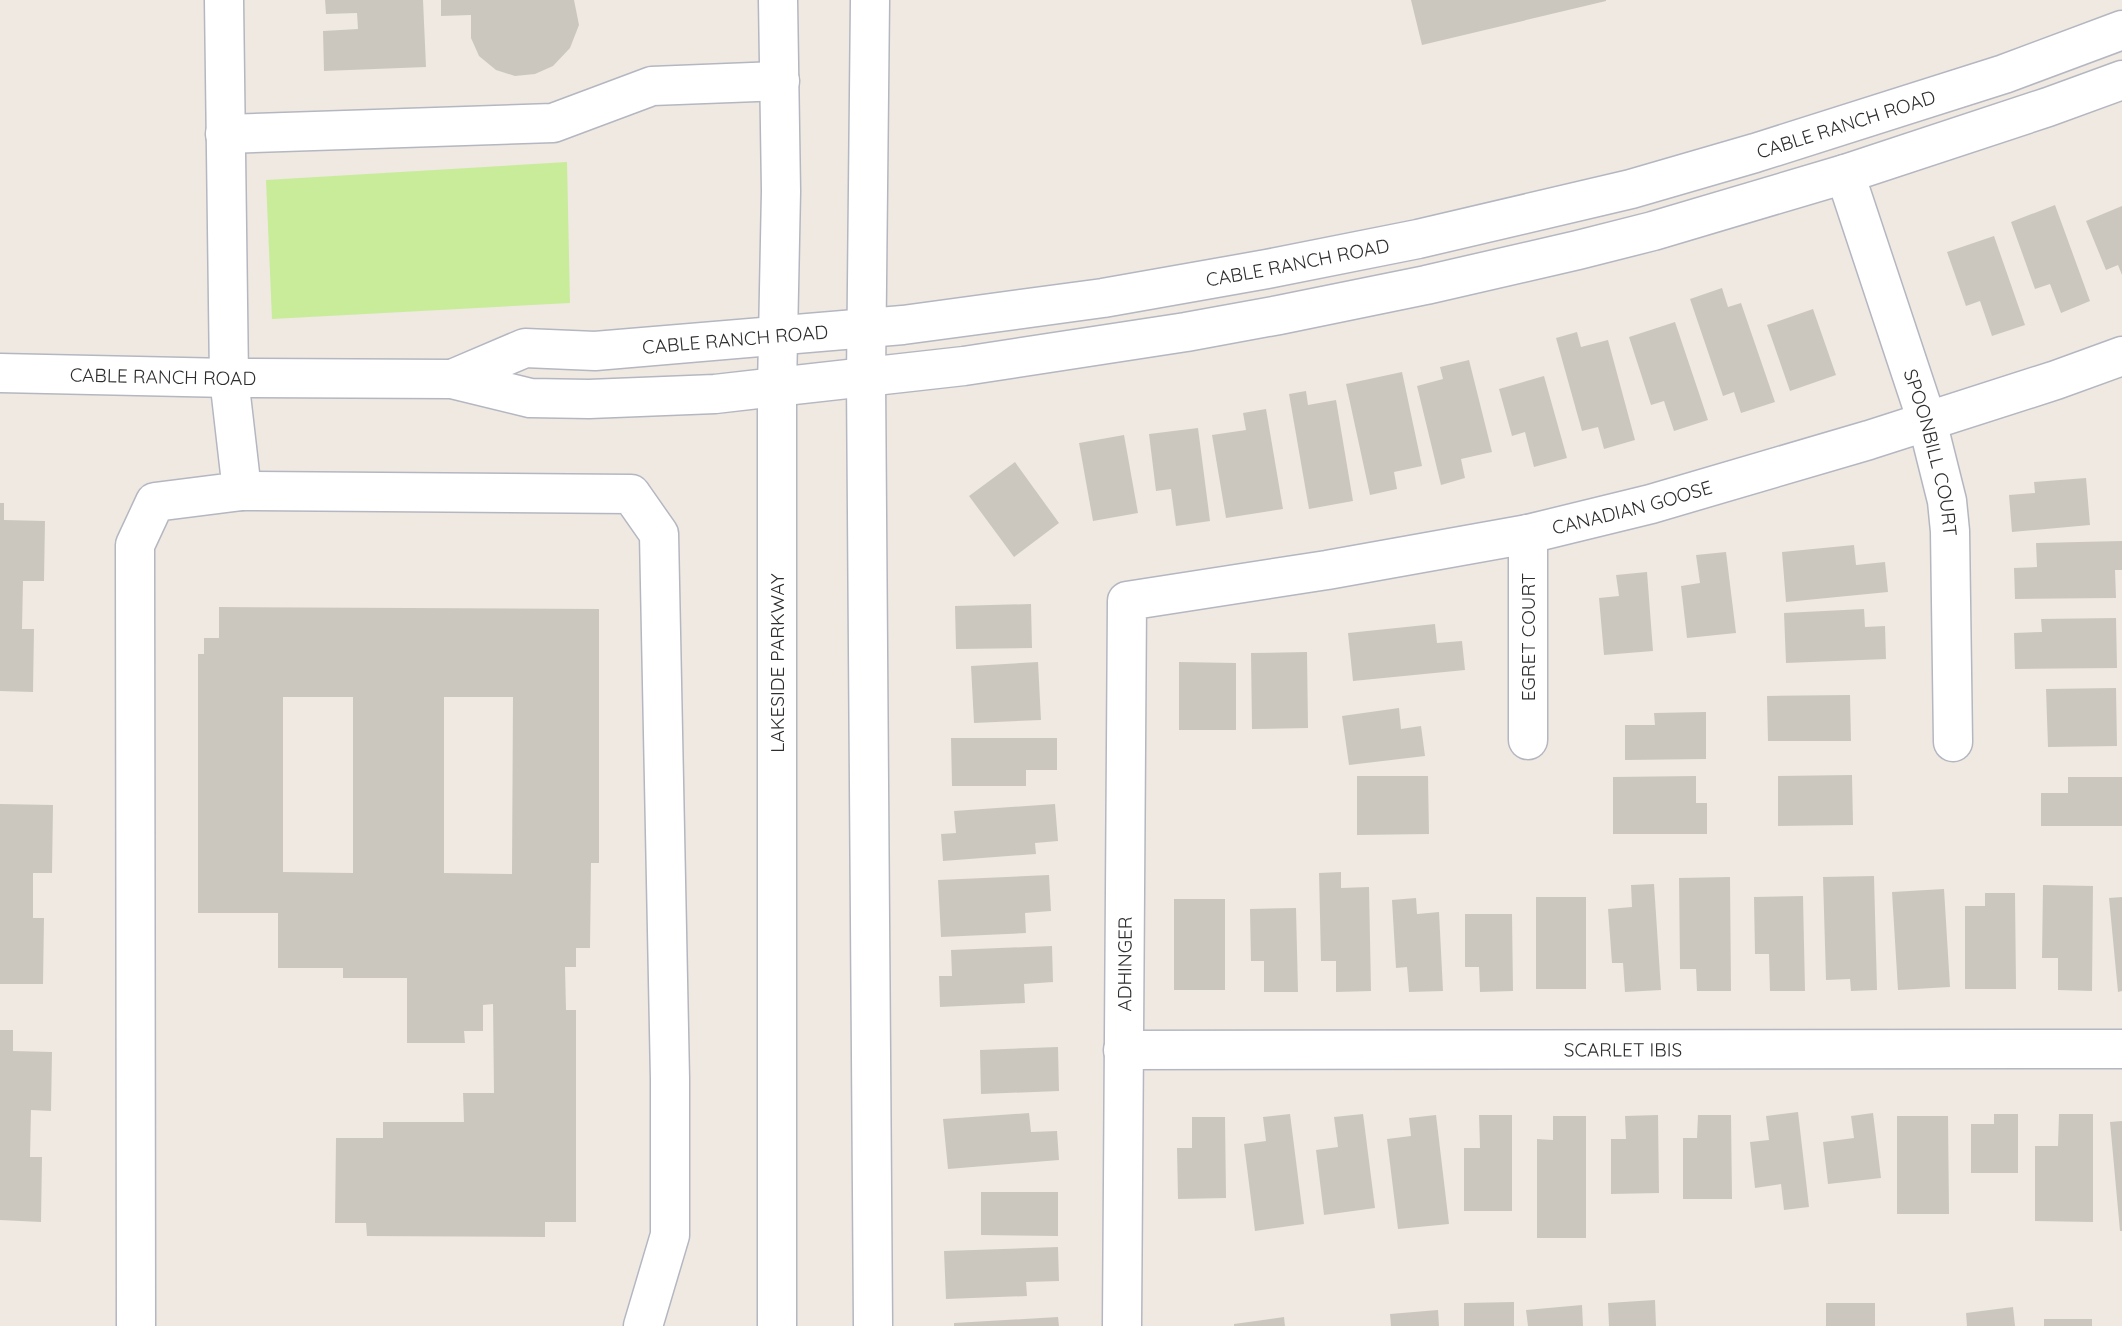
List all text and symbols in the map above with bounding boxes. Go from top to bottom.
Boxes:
street label: CABLE RANCH ROAD [1753,85,1938,164]
street label: CABLE RANCH ROAD [1204,233,1391,292]
street label: CABLE RANCH ROAD [641,319,829,359]
street label: CABLE RANCH ROAD [70,363,256,390]
street label: SPOONBILL COURT [1899,366,1962,537]
street label: CANADIAN GOOSE [1550,475,1715,540]
street label: LAKESIDE PARKWAY [765,573,789,753]
street label: EGRET COURT [1516,573,1540,701]
street label: ADHINGER [1112,916,1137,1012]
street label: SCARLET IBIS [1564,1037,1682,1062]

